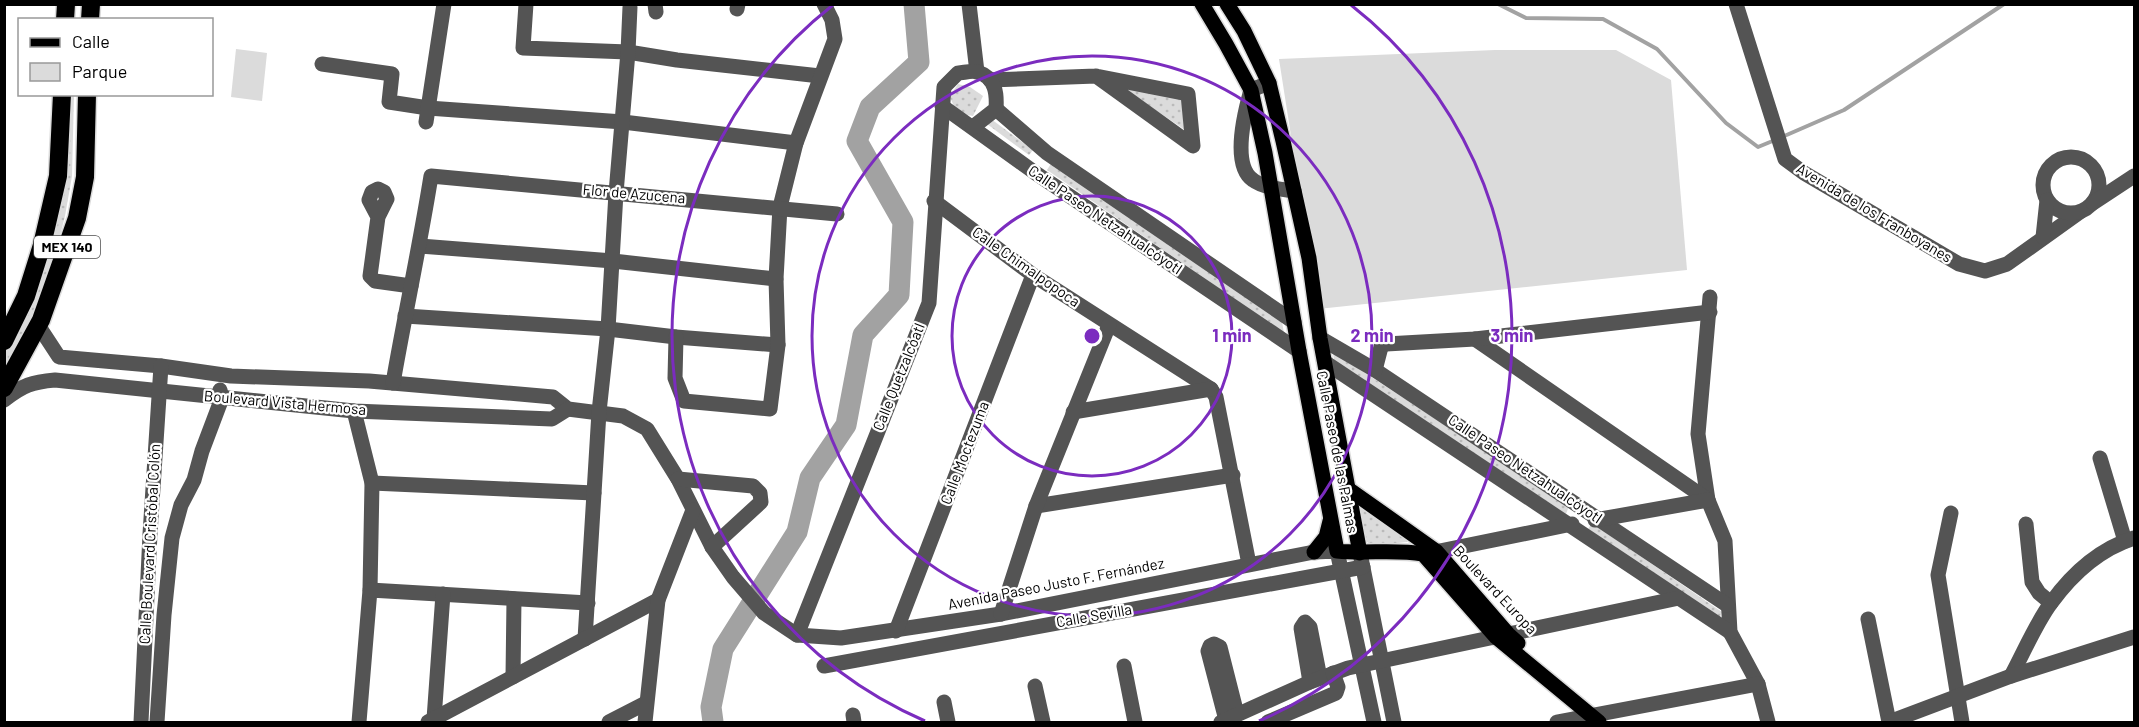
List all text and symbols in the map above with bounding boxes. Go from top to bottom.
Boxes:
legend [18,18,213,96]
text: Calle [72,30,110,52]
text: Parque [72,60,127,82]
street label: Avenida de los Franboyanes [1793,159,1956,266]
street label: Calle Paseo Netzahualcóyotl [1025,161,1186,277]
street label: Flor de Azucena [582,180,686,206]
street label: Calle Chimalpopoca [969,222,1084,310]
road number: MEX 140 [34,236,100,258]
street label: Calle Quetzalcóatl [868,320,928,433]
text: 1 min [1212,324,1252,346]
text: 2 min [1350,324,1394,346]
text: 3 min [1491,324,1533,346]
centre of rings [1082,326,1102,346]
street label: Calle Paseo de las Palmas [1313,369,1363,535]
street label: Boulevard Vista Hermosa [203,386,367,418]
street label: Calle Moctezuma [936,398,992,507]
street label: Calle Paseo Netzahualcóyotl [1445,410,1606,526]
street label: Calle Boulevard Cristóbal Colón [135,443,163,645]
street label: Boulevard Europa [1450,541,1541,637]
street label: Avenida Paseo Justo F. Fernández [946,553,1166,613]
street label: Calle Sevilla [1055,599,1133,631]

